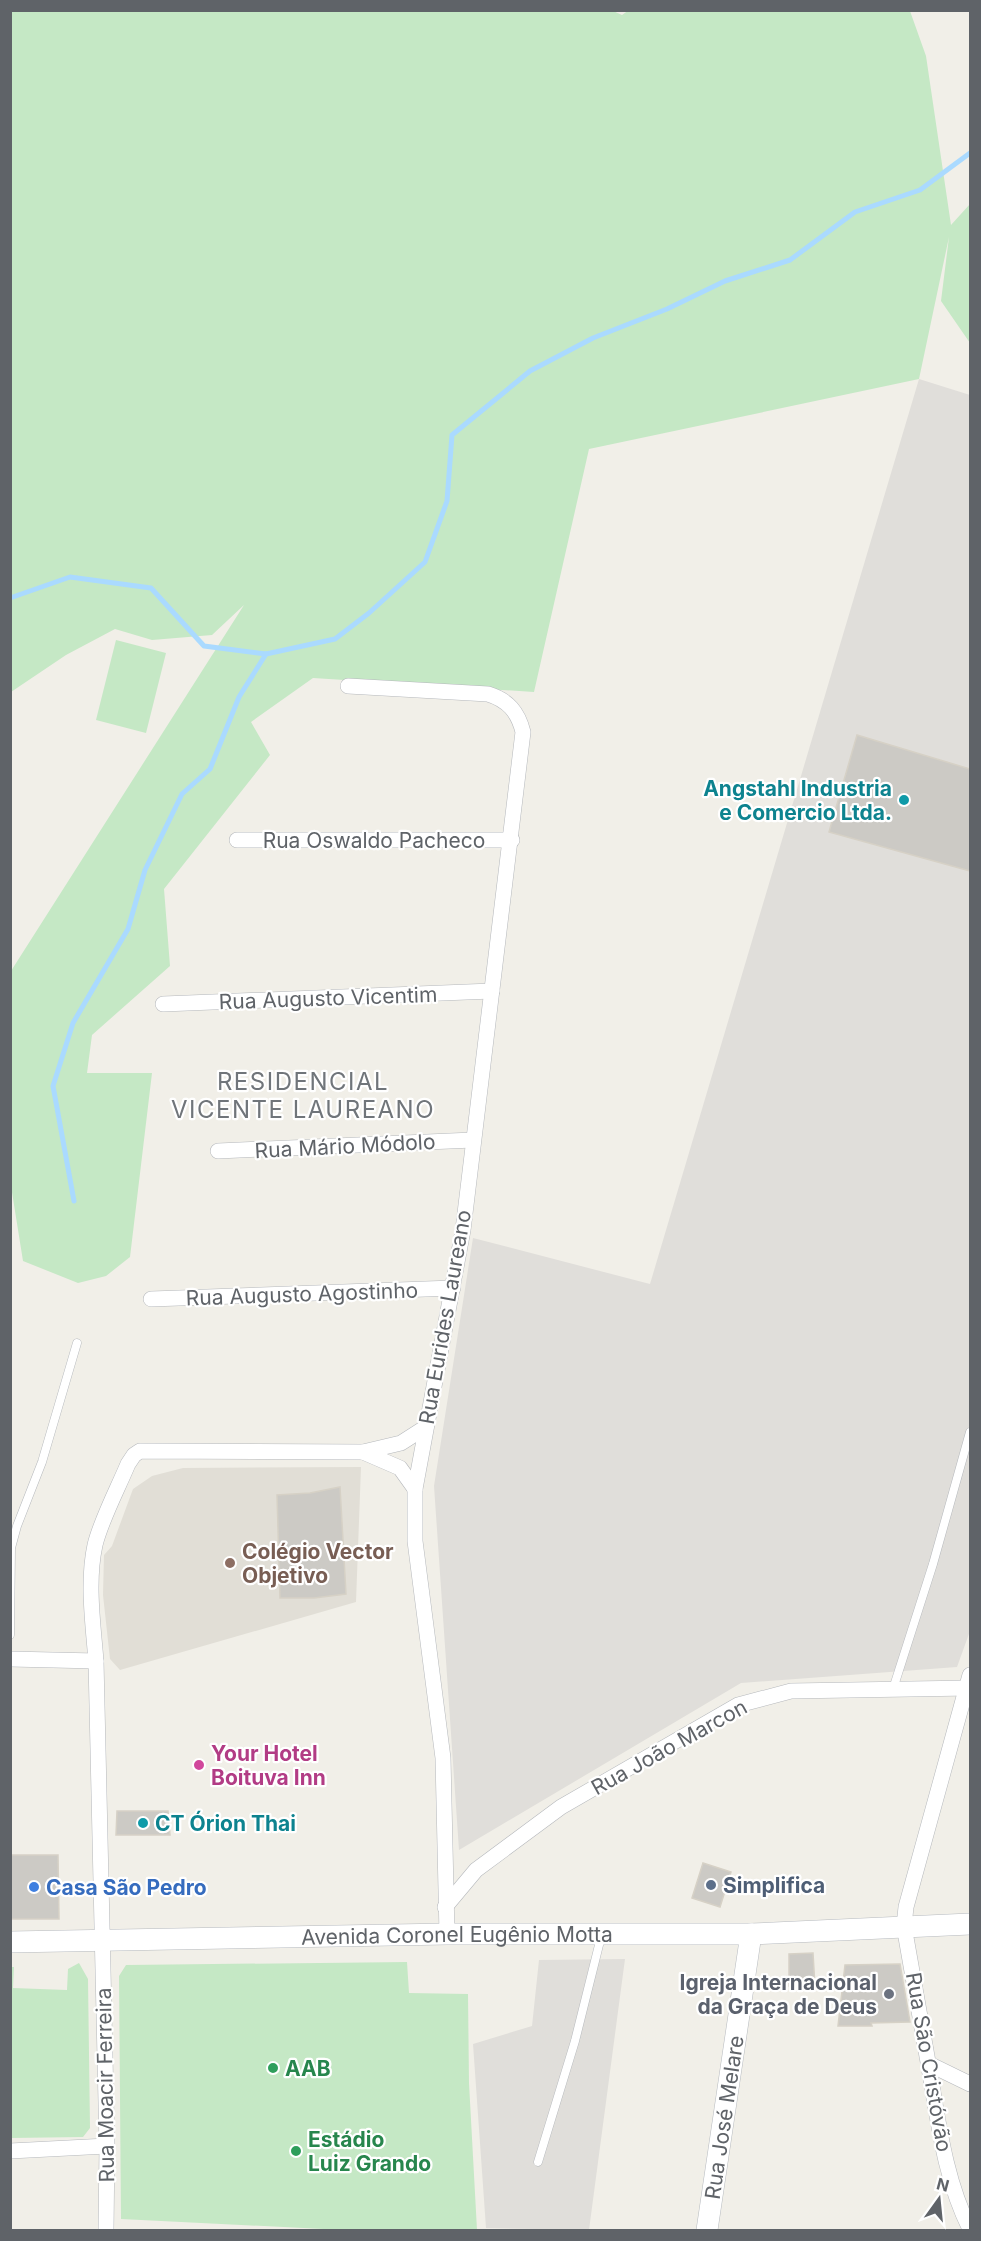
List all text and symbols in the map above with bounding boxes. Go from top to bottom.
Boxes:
place label: Angstahl Industria e Comercio Ltda. [703,776,892,825]
marker: Angstahl Industria e Comercio Ltda. [897,793,911,807]
street label: Rua Oswaldo Pacheco [263,828,485,853]
street label: Rua Augusto Vicentim [218,982,438,1014]
district label: RESIDENCIAL VICENTE LAUREANO [171,1067,435,1124]
street label: Rua Mário Módolo [254,1129,436,1163]
street label: Rua Eurides Laureano [414,1208,476,1426]
street label: Rua Augusto Agostinho [185,1277,419,1311]
place label: Colégio Vector Objetivo [242,1539,394,1588]
marker: Colégio Vector Objetivo [223,1556,237,1570]
street label: Rua João Marcon [587,1694,751,1800]
place label: Your Hotel Boituva Inn [211,1741,326,1790]
marker: Your Hotel Boituva Inn [192,1758,206,1772]
place label: CT Órion Thai [155,1810,296,1836]
marker: CT Órion Thai [136,1816,150,1830]
place label: Simplifica [723,1873,825,1898]
place label: Casa São Pedro [46,1875,207,1900]
marker: Simplifica [704,1878,718,1892]
marker: Casa São Pedro [27,1880,41,1894]
street label: Avenida Coronel Eugênio Motta [301,1922,613,1949]
place label: Igreja Internacional da Graça de Deus [680,1970,877,2019]
street label: Rua São Cristóvão [901,1970,957,2154]
street label: Rua Moacir Ferreira [91,1987,119,2183]
marker: Igreja Internacional da Graça de Deus [882,1987,896,2001]
street label: Rua José Melare [699,2034,748,2201]
place label: AAB [285,2056,331,2081]
marker: AAB [266,2061,280,2075]
place label: Estádio Luiz Grando [308,2127,431,2176]
marker: Estádio Luiz Grando [289,2144,303,2158]
north arrow [909,2169,969,2229]
text: N [934,2173,951,2196]

